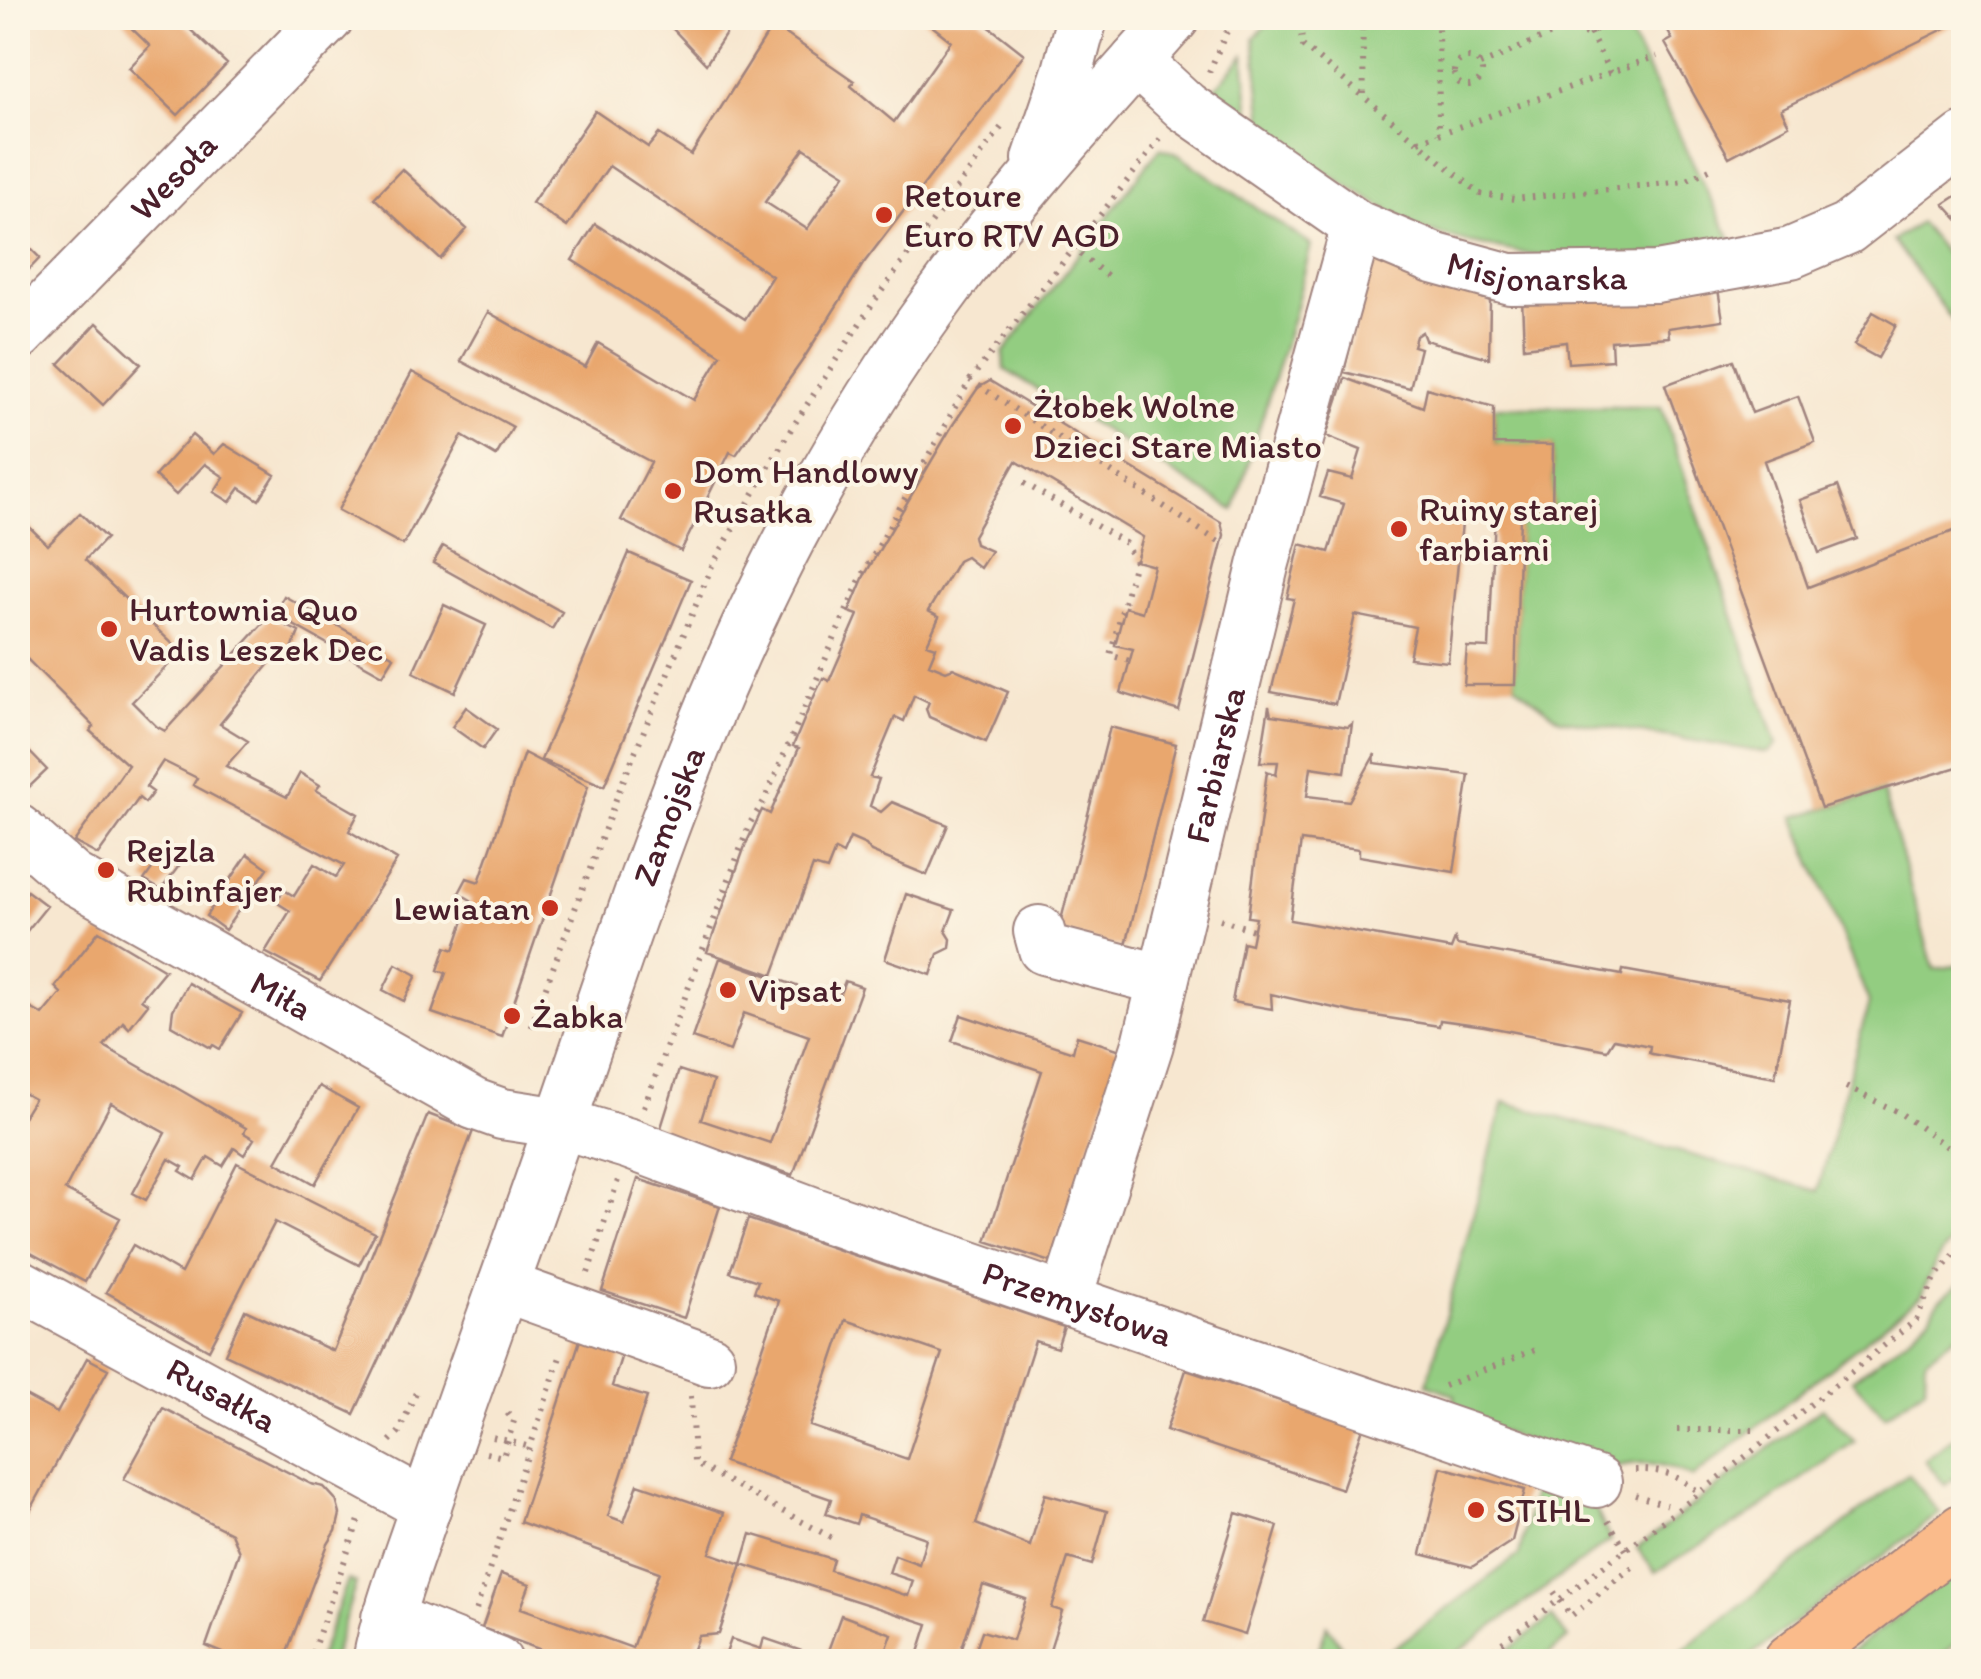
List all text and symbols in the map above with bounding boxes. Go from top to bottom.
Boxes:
street label: Wesoła [121,123,226,229]
place label: Retoure Euro RTV AGD [904,174,1120,256]
marker: Retoure Euro RTV AGD [873,204,895,226]
street label: Misjonarska [1442,242,1628,300]
place label: Żłobek Wolne Dzieci Stare Miasto [1033,385,1322,467]
marker: Żłobek Wolne Dzieci Stare Miasto [1002,415,1024,437]
place label: Dom Handlowy Rusałka [693,450,919,532]
marker: Dom Handlowy Rusałka [662,480,684,502]
place label: Ruiny starej farbiarni [1419,488,1598,570]
marker: Ruiny starej farbiarni [1388,518,1410,540]
place label: Hurtownia Quo Vadis Leszek Dec [129,588,383,670]
marker: Hurtownia Quo Vadis Leszek Dec [98,618,120,640]
street label: Farbiarska [1176,682,1254,847]
street label: Zamojska [623,740,714,891]
place label: Rejzla Rubinfajer [126,829,282,911]
marker: Rejzla Rubinfajer [95,859,117,881]
place label: Lewiatan [393,887,530,929]
marker: Lewiatan [539,897,561,919]
street label: Miła [243,961,319,1029]
place label: Vipsat [748,969,842,1011]
marker: Vipsat [717,979,739,1001]
place label: Żabka [532,995,623,1037]
marker: Żabka [501,1005,523,1027]
street label: Przemysłowa [977,1252,1178,1356]
street label: Rusałka [159,1348,284,1442]
place label: STIHL [1496,1489,1591,1531]
marker: STIHL [1465,1499,1487,1521]

